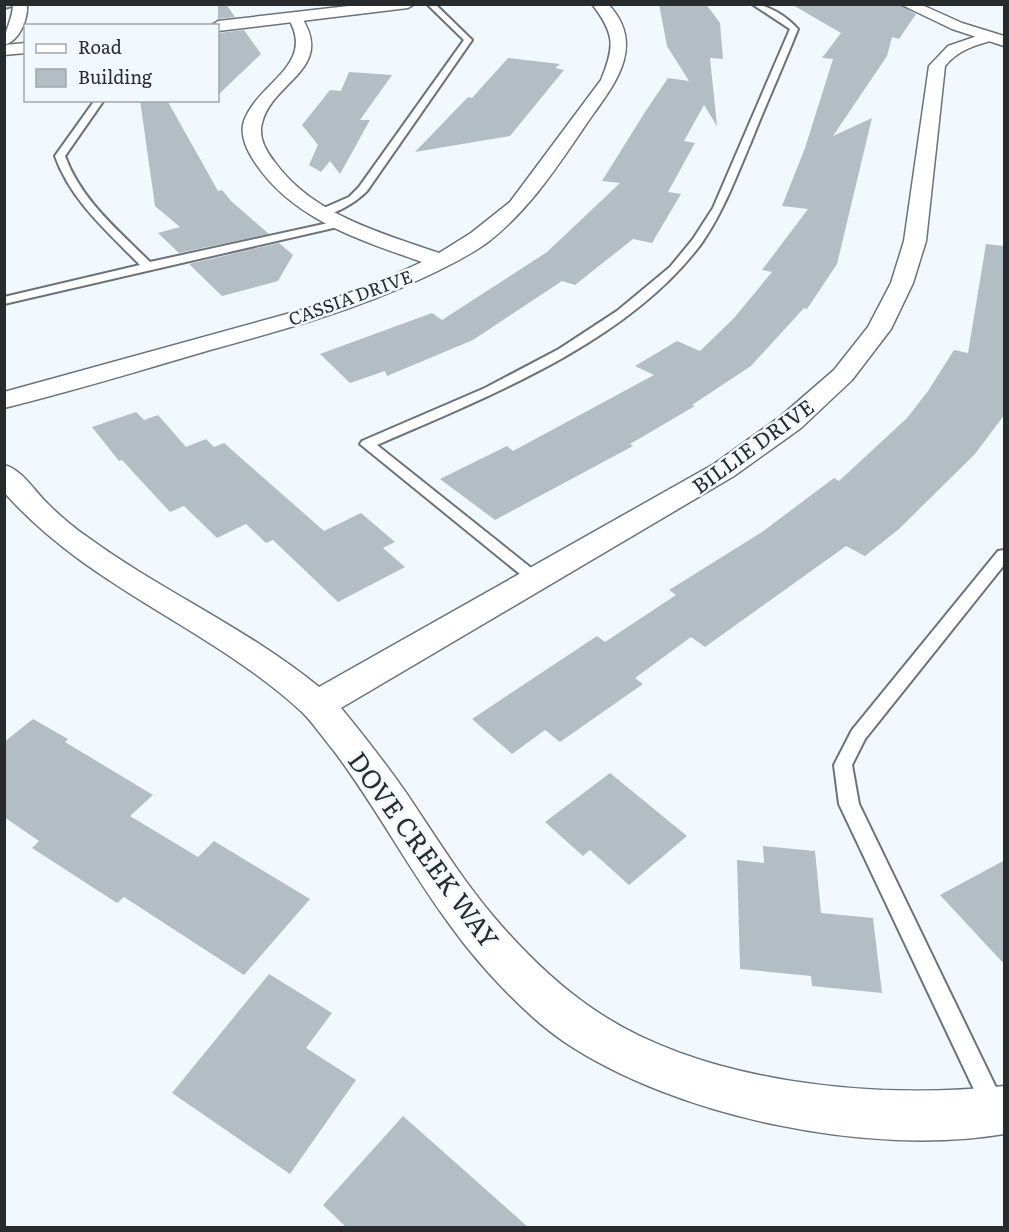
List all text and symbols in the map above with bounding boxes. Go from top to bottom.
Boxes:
legend [24,24,219,102]
text: Road [78,33,122,60]
text: Building [78,63,153,90]
street label: CASSIA DRIVE [284,262,416,332]
street label: BILLIE DRIVE [685,390,819,500]
street label: DOVE CREEK WAY [340,742,510,956]

